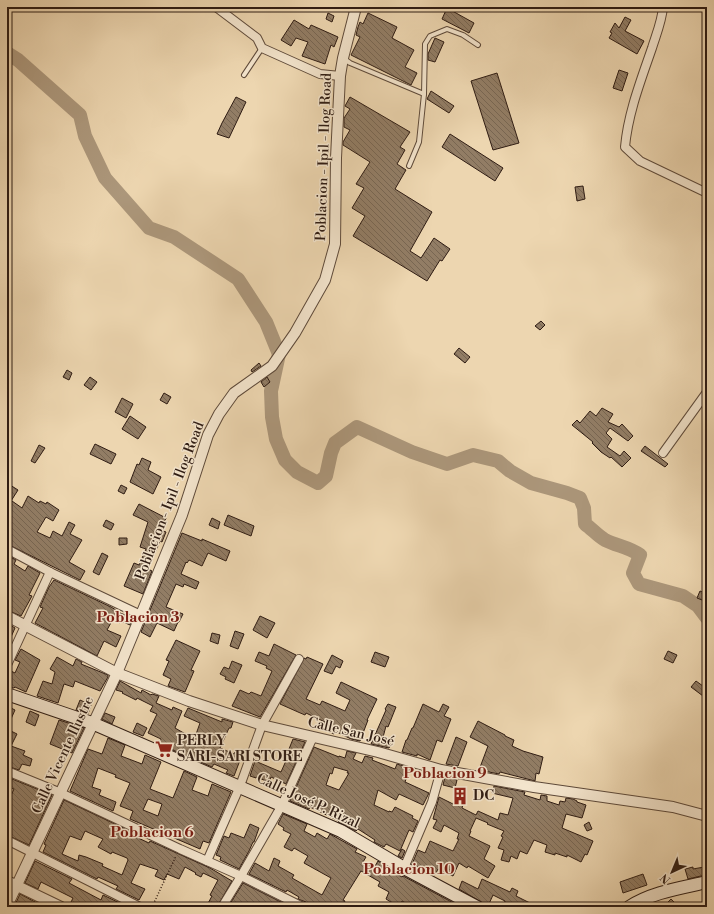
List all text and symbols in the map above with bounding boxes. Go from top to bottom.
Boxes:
street label: Poblacion - Ipil - Ilog Road [312,73,336,241]
street label: Poblacion - Ipil - Ilog Road [131,419,209,583]
district label: Poblacion 3 [97,608,180,627]
street label: Calle Vicente Ilustre [28,693,98,817]
street label: Calle San José [306,713,396,751]
place label: PERLY SARI-SARI STORE [177,732,303,766]
supermarket icon: PERLY SARI-SARI STORE [154,739,174,759]
district label: Poblacion 9 [403,764,487,783]
street label: Calle José P. Rizal [254,769,362,833]
building icon: DC [450,786,470,806]
place label: DC [473,787,494,805]
district label: Poblacion 6 [110,823,194,842]
north arrow [652,852,692,892]
district label: Poblacion 10 [363,860,455,879]
text: N [658,870,674,887]

